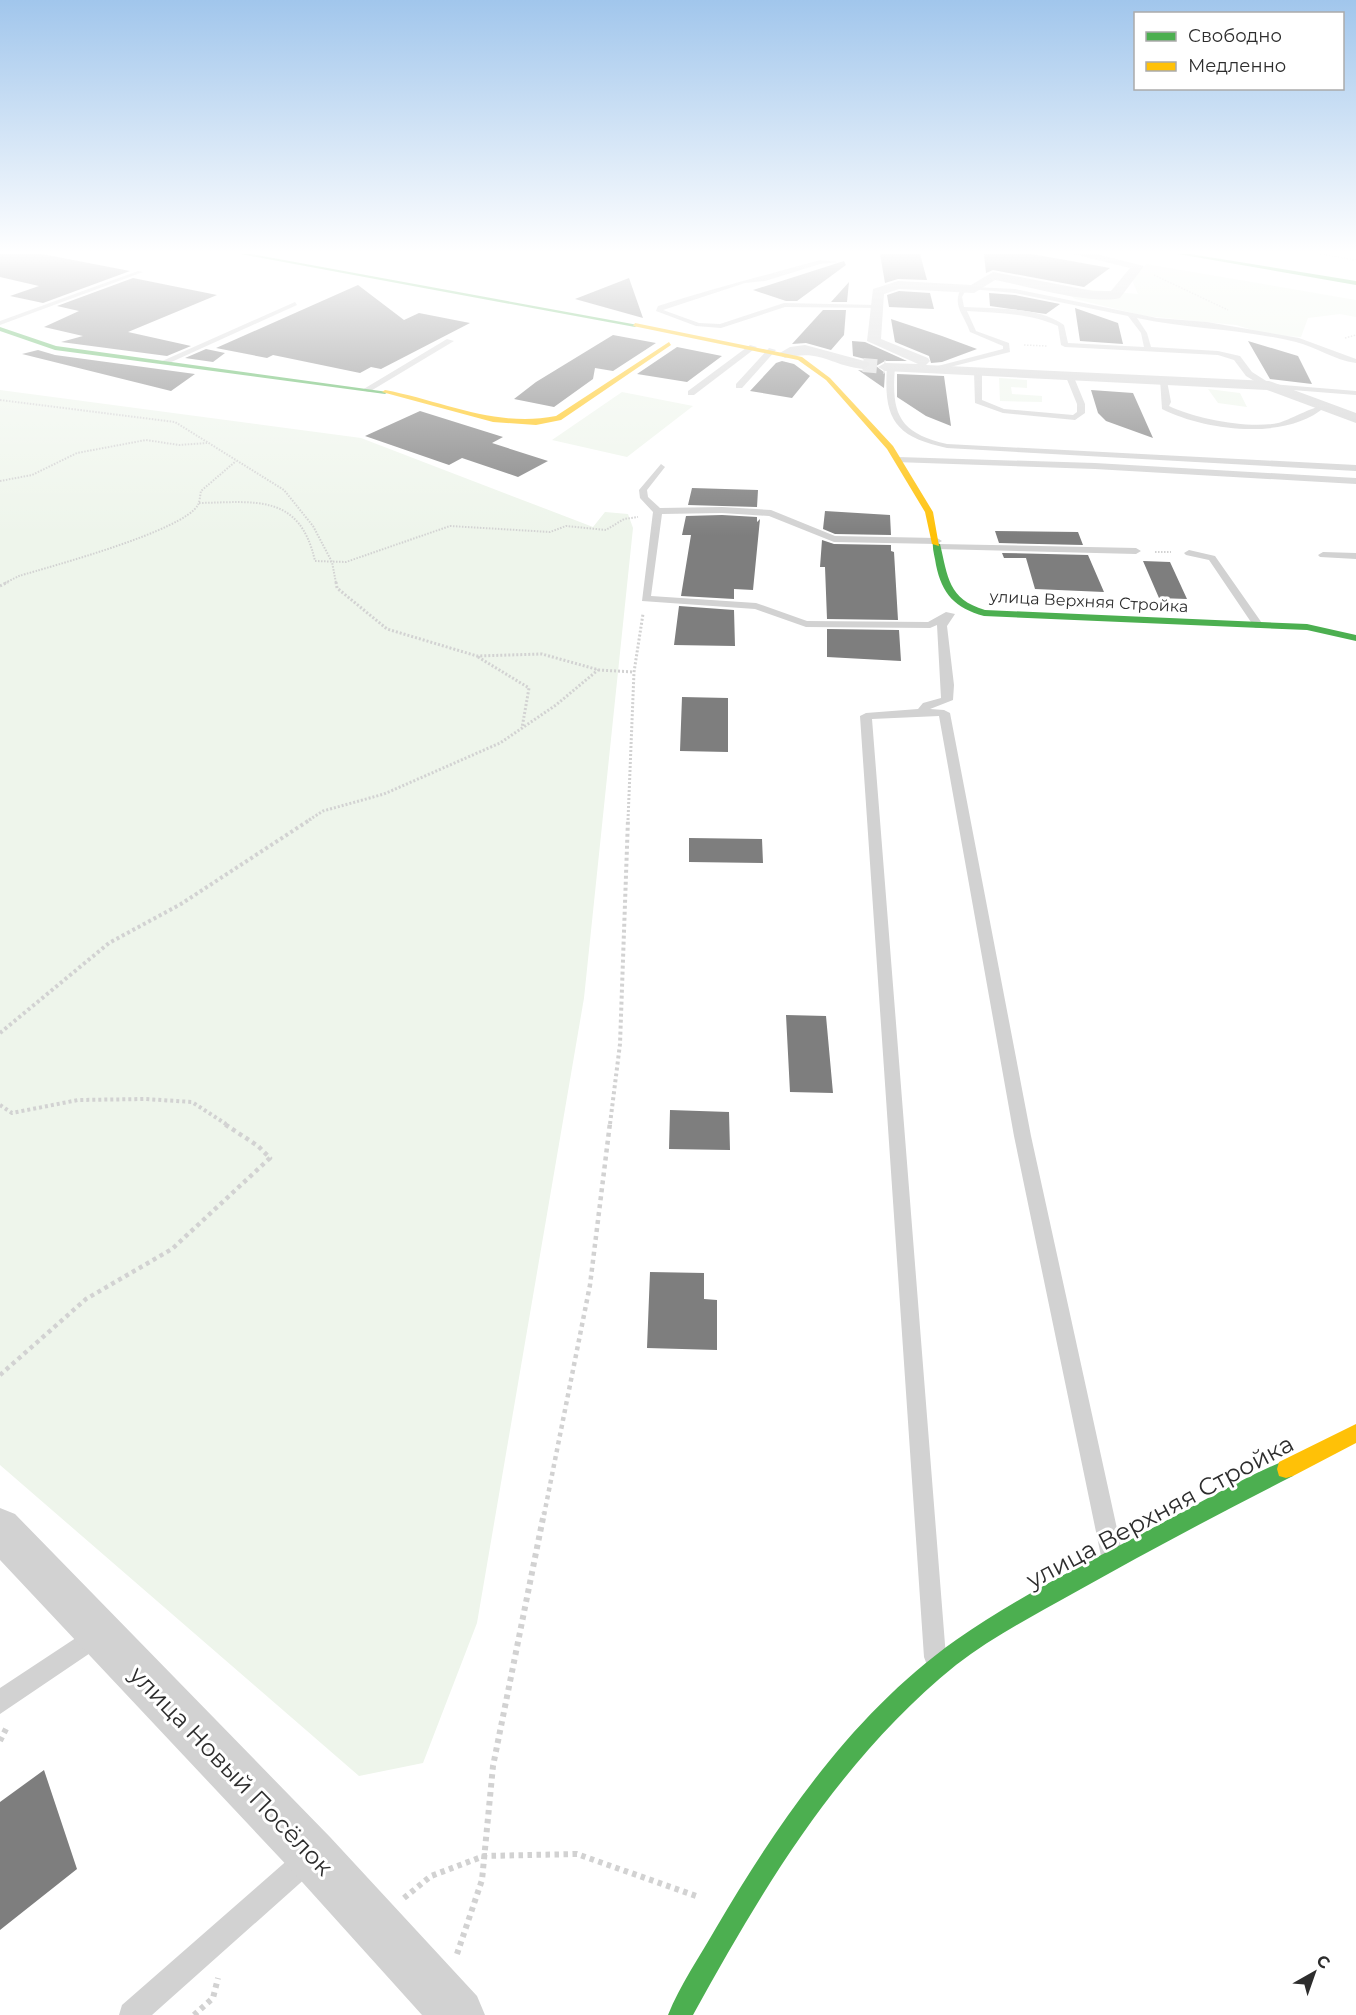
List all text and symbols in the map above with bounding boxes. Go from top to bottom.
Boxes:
legend [1134,12,1344,90]
text: Свободно [1188,25,1282,47]
text: Медленно [1188,55,1286,77]
street label: улица Верхняя Стройка [988,587,1189,616]
street label: улица Верхняя Стройка [1020,1429,1298,1595]
street label: улица Новый Посёлок [123,1659,339,1881]
north arrow [1284,1943,1344,2003]
text: С [1313,1951,1334,1973]

